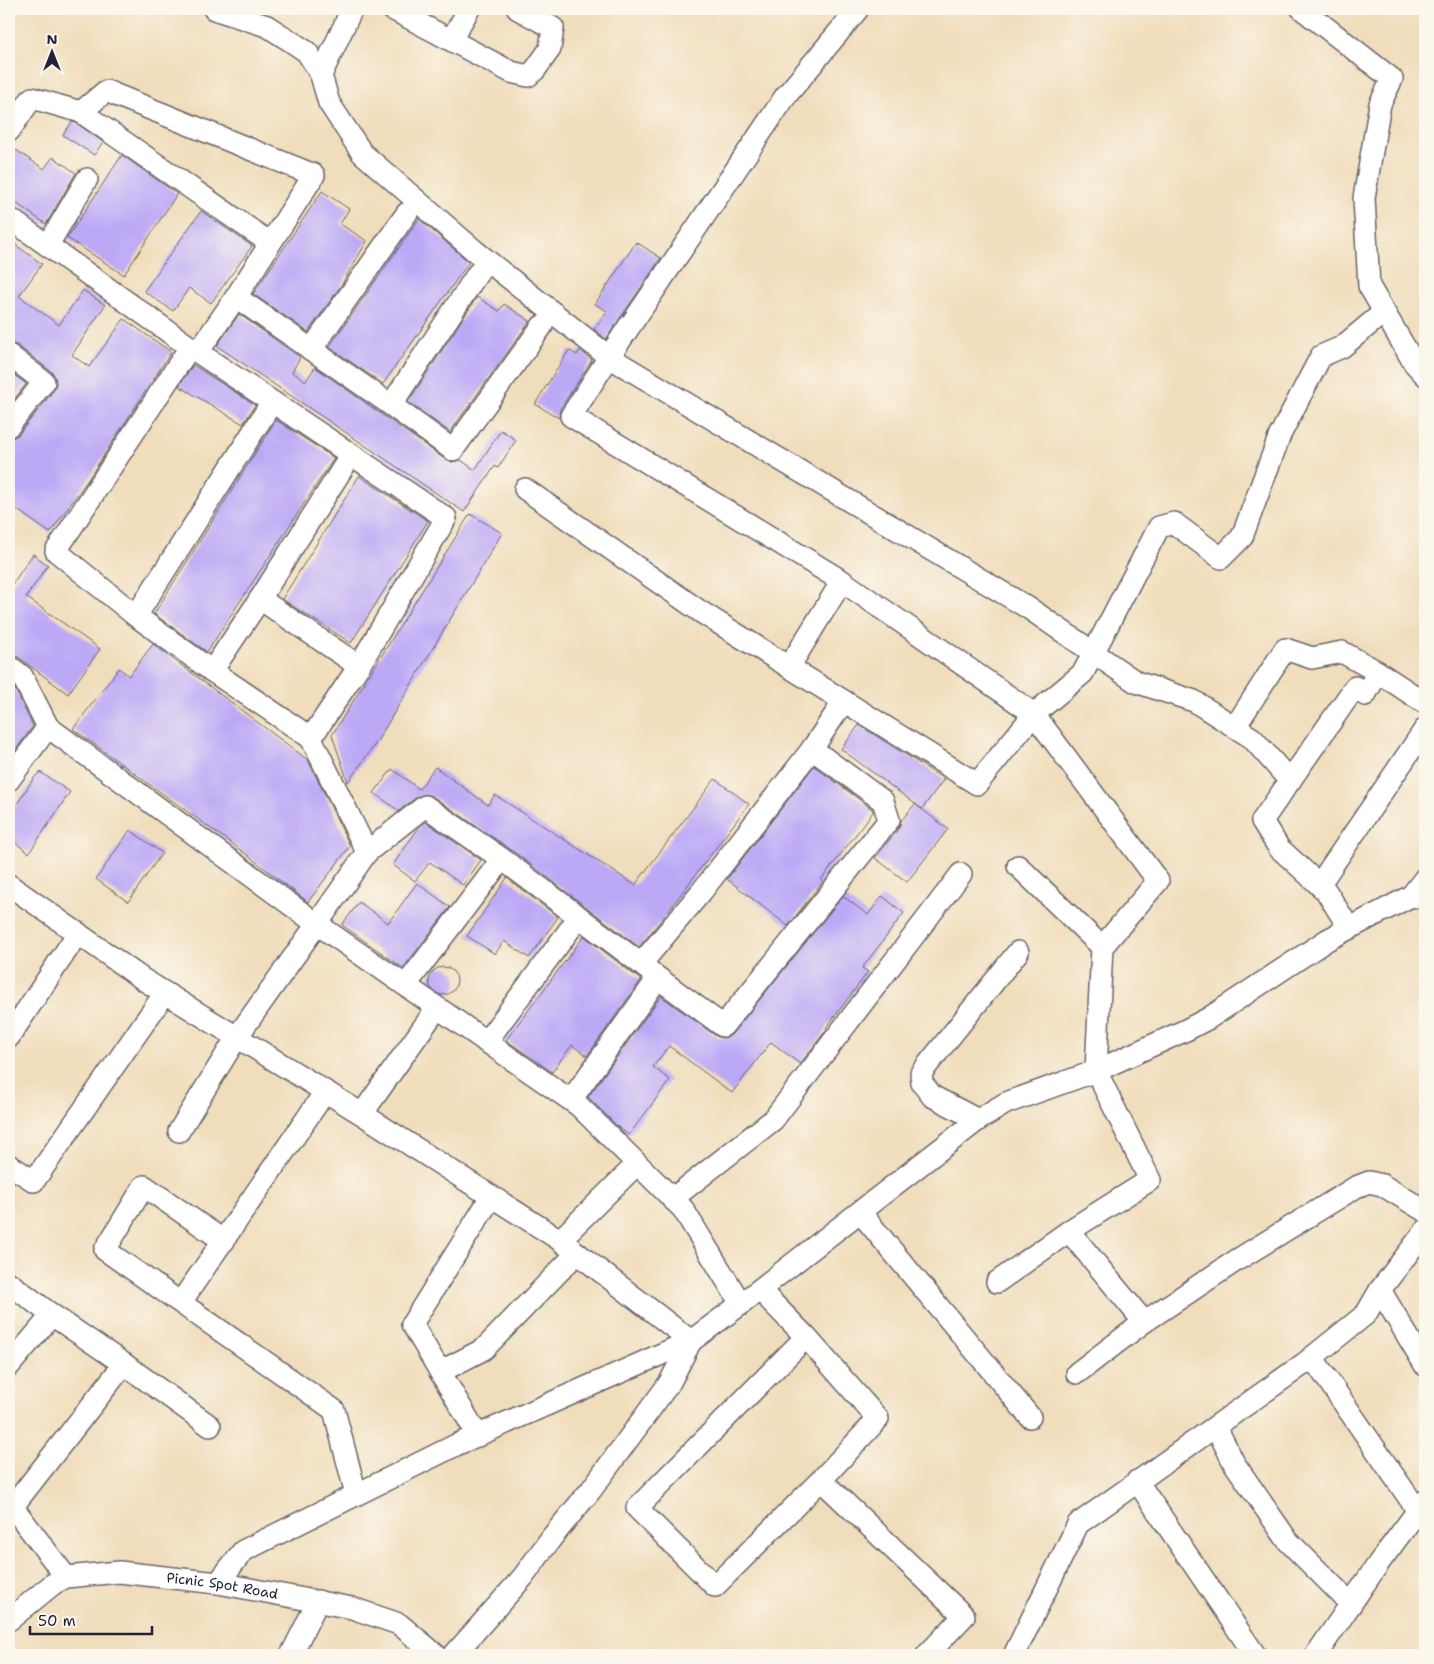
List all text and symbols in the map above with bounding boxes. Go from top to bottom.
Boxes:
north arrow [28,28,78,78]
text: N [46,30,58,48]
street label: Picnic Spot Road [166,1568,280,1603]
scale bar [30,1604,152,1636]
text: 50 m [38,1611,76,1631]

